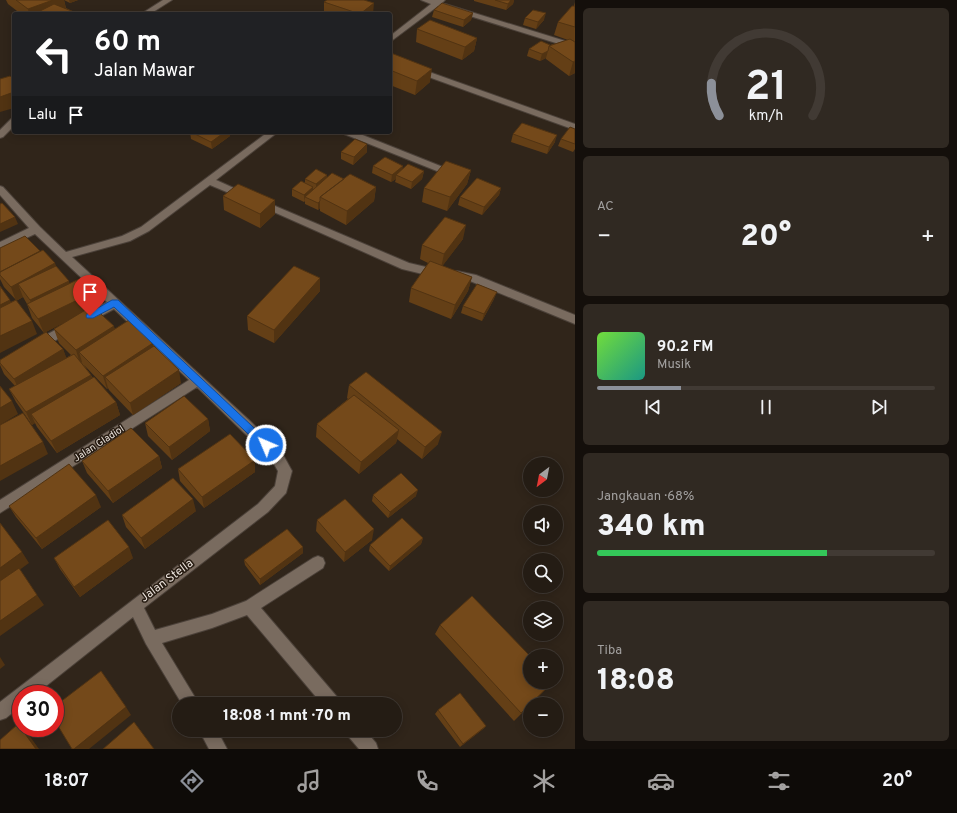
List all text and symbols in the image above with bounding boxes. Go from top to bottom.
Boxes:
text: 60 m [94,25,161,61]
icon: left [28,28,80,80]
text: Jalan Mawar [94,60,195,83]
text: 21 [745,62,787,115]
icon: arrive [65,104,87,126]
text: Lalu [28,106,57,125]
text: km/h [749,107,783,125]
text: AC [597,199,614,215]
text: 20° [741,219,791,256]
text: − [597,224,611,251]
text: + [921,224,935,251]
pin [73,275,107,316]
icon: arrive [79,281,101,303]
text: 90.2 FM [657,338,713,357]
text: Musik [657,357,691,373]
icon: previous [642,396,664,418]
icon: pause [755,396,777,418]
icon: next [868,396,890,418]
street label: Jalan Gladiol [71,423,127,465]
position arrow [245,424,287,466]
north arrow [523,457,563,497]
map controls [523,457,563,737]
text: Jangkauan · 68% [597,489,694,505]
button: sound [523,505,563,545]
text: 340 km [597,509,706,546]
button: search [523,553,563,593]
street label: Jalan Stella [137,556,197,606]
button: layers [523,601,563,641]
text: Tiba [597,643,622,659]
button: + [523,649,563,689]
text: 18:08 [597,663,675,700]
speed limit sign: 30 [12,685,64,737]
button: − [523,697,563,737]
text: 18:08 · 1 mnt · 70 m [223,707,351,726]
icon: directions [178,767,206,795]
icon: music [295,767,323,795]
icon: phone [413,767,441,795]
icon: climate [530,767,558,795]
icon: car [647,767,675,795]
icon: filters [765,767,793,795]
text: 18:07 [45,770,89,793]
text: 20° [882,770,912,793]

